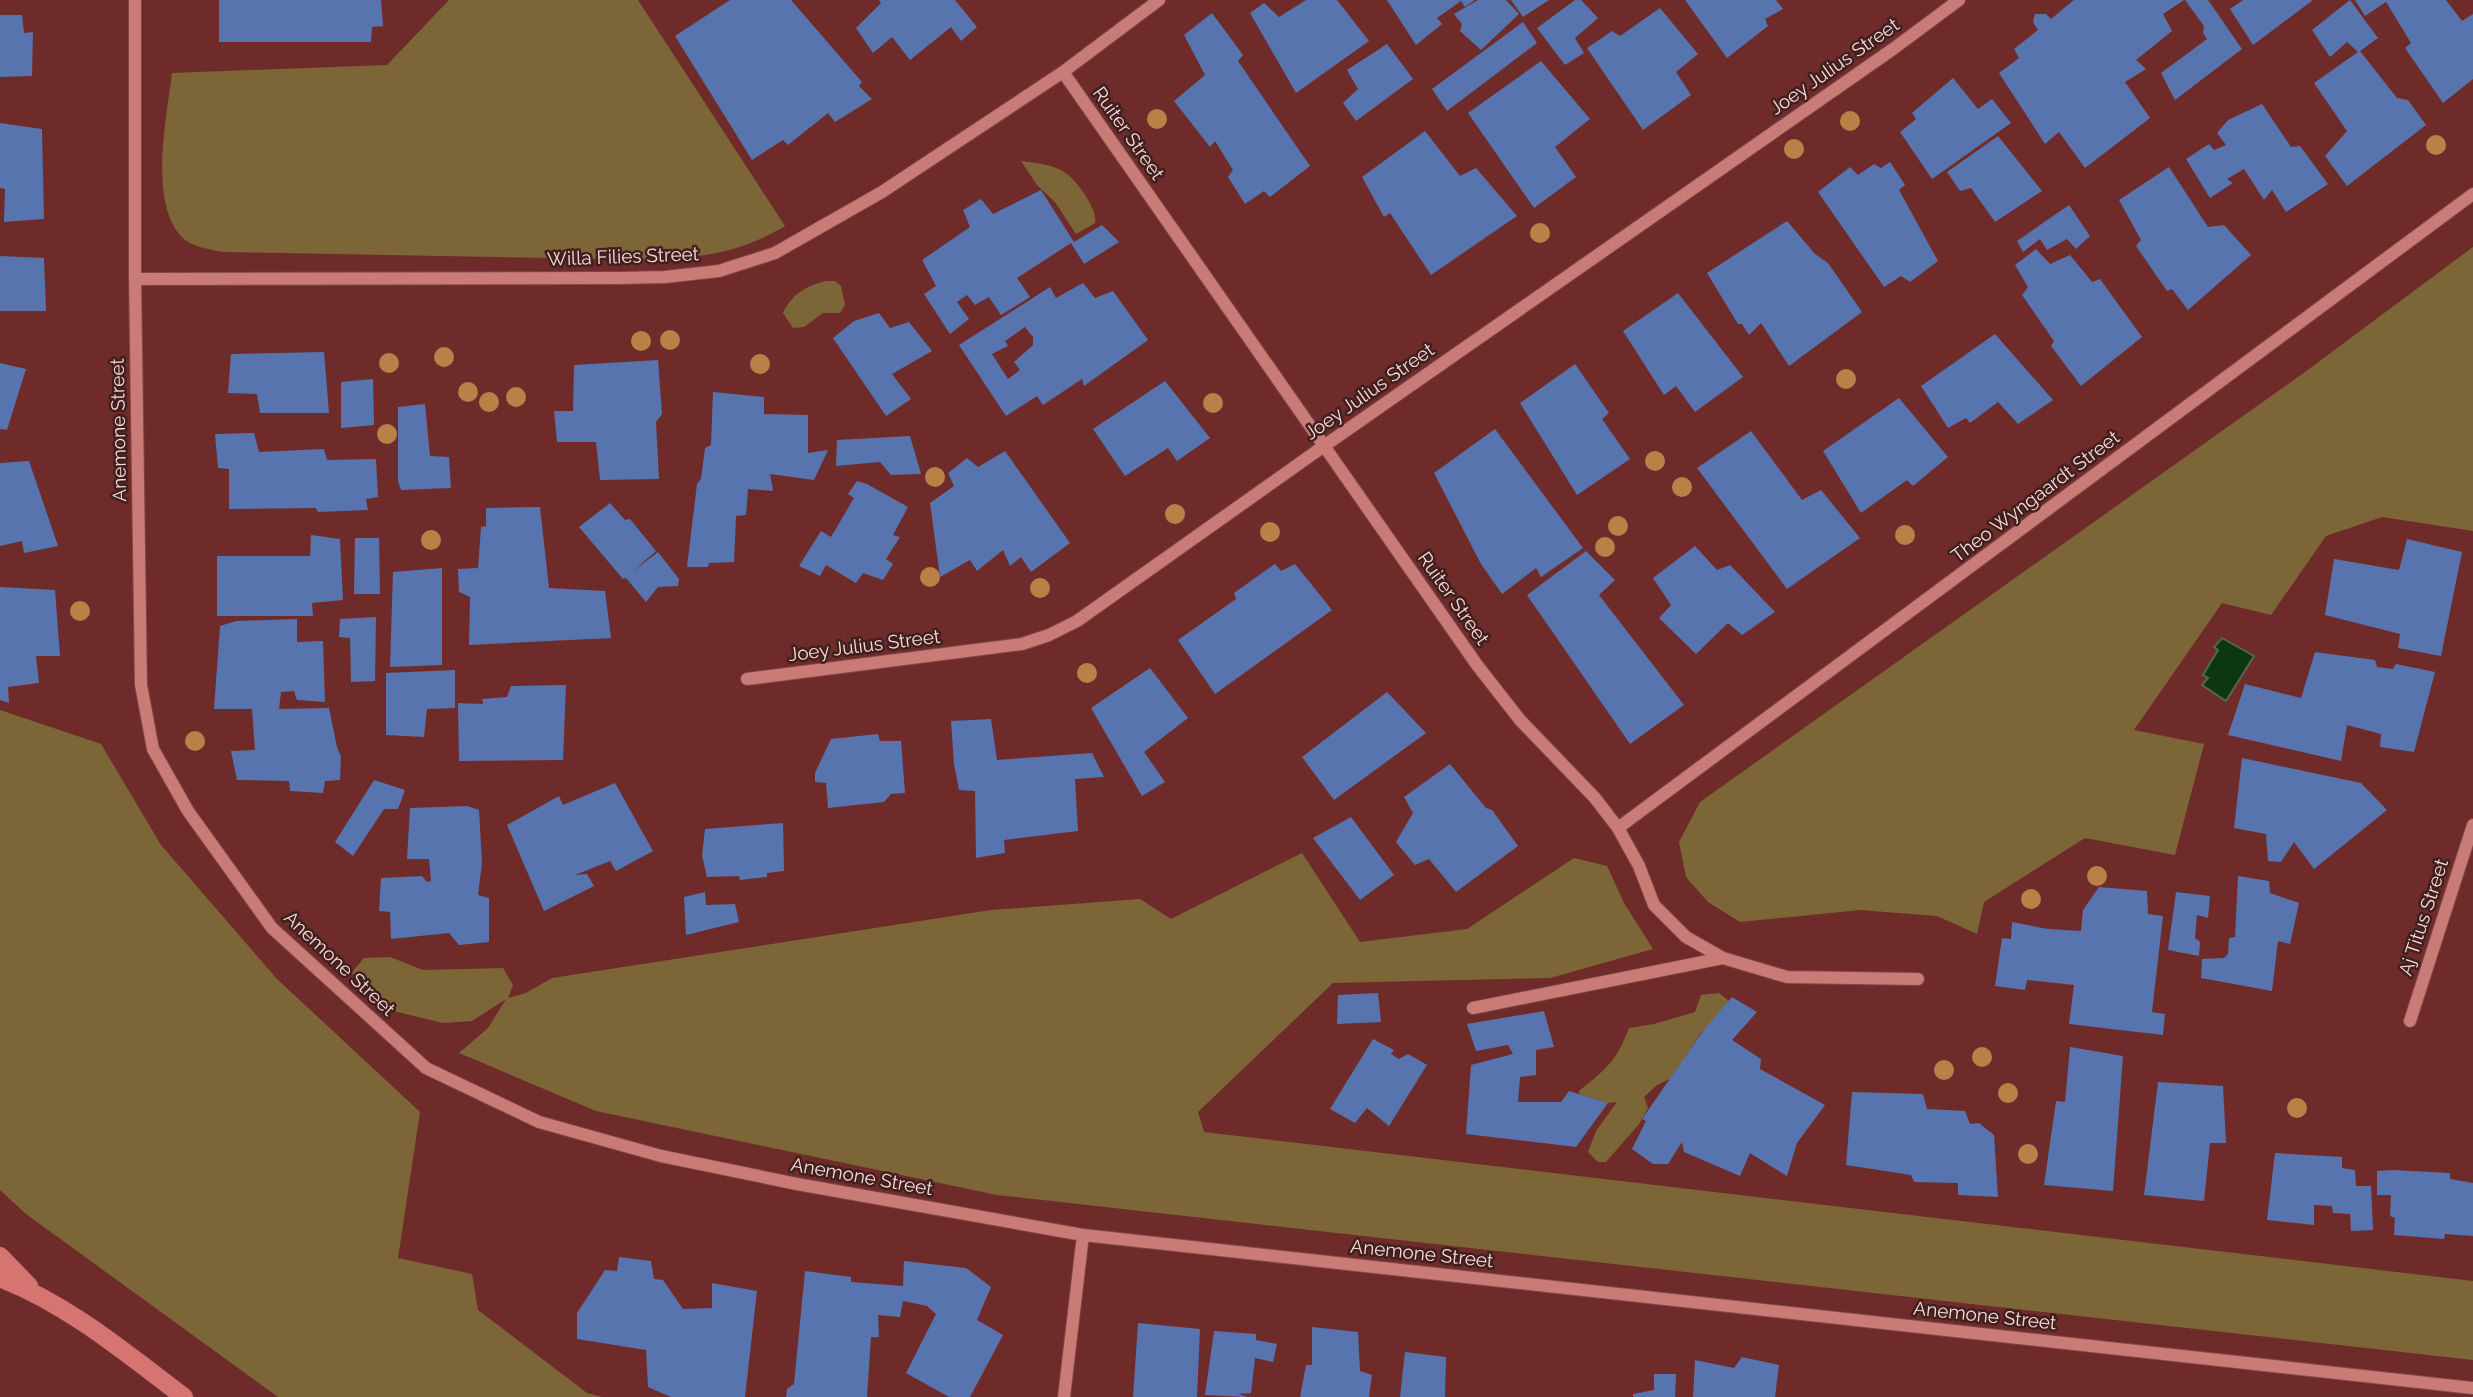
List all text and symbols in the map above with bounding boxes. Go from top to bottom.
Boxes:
street label: Joey Julius Street [1765,13,1903,119]
street label: Ruiter Street [1089,82,1170,184]
street label: Willa Filies Street [547,242,700,270]
street label: Joey Julius Street [1300,338,1438,444]
street label: Anemone Street [106,357,130,502]
street label: Theo Wyngaardt Street [1947,425,2124,566]
street label: Ruiter Street [1414,547,1495,649]
street label: Joey Julius Street [787,625,942,665]
street label: Aj Titus Street [2394,855,2452,978]
street label: Anemone Street [280,906,400,1020]
street label: Anemone Street [789,1153,935,1199]
street label: Anemone Street [1349,1235,1495,1272]
street label: Anemone Street [1912,1297,2058,1334]

